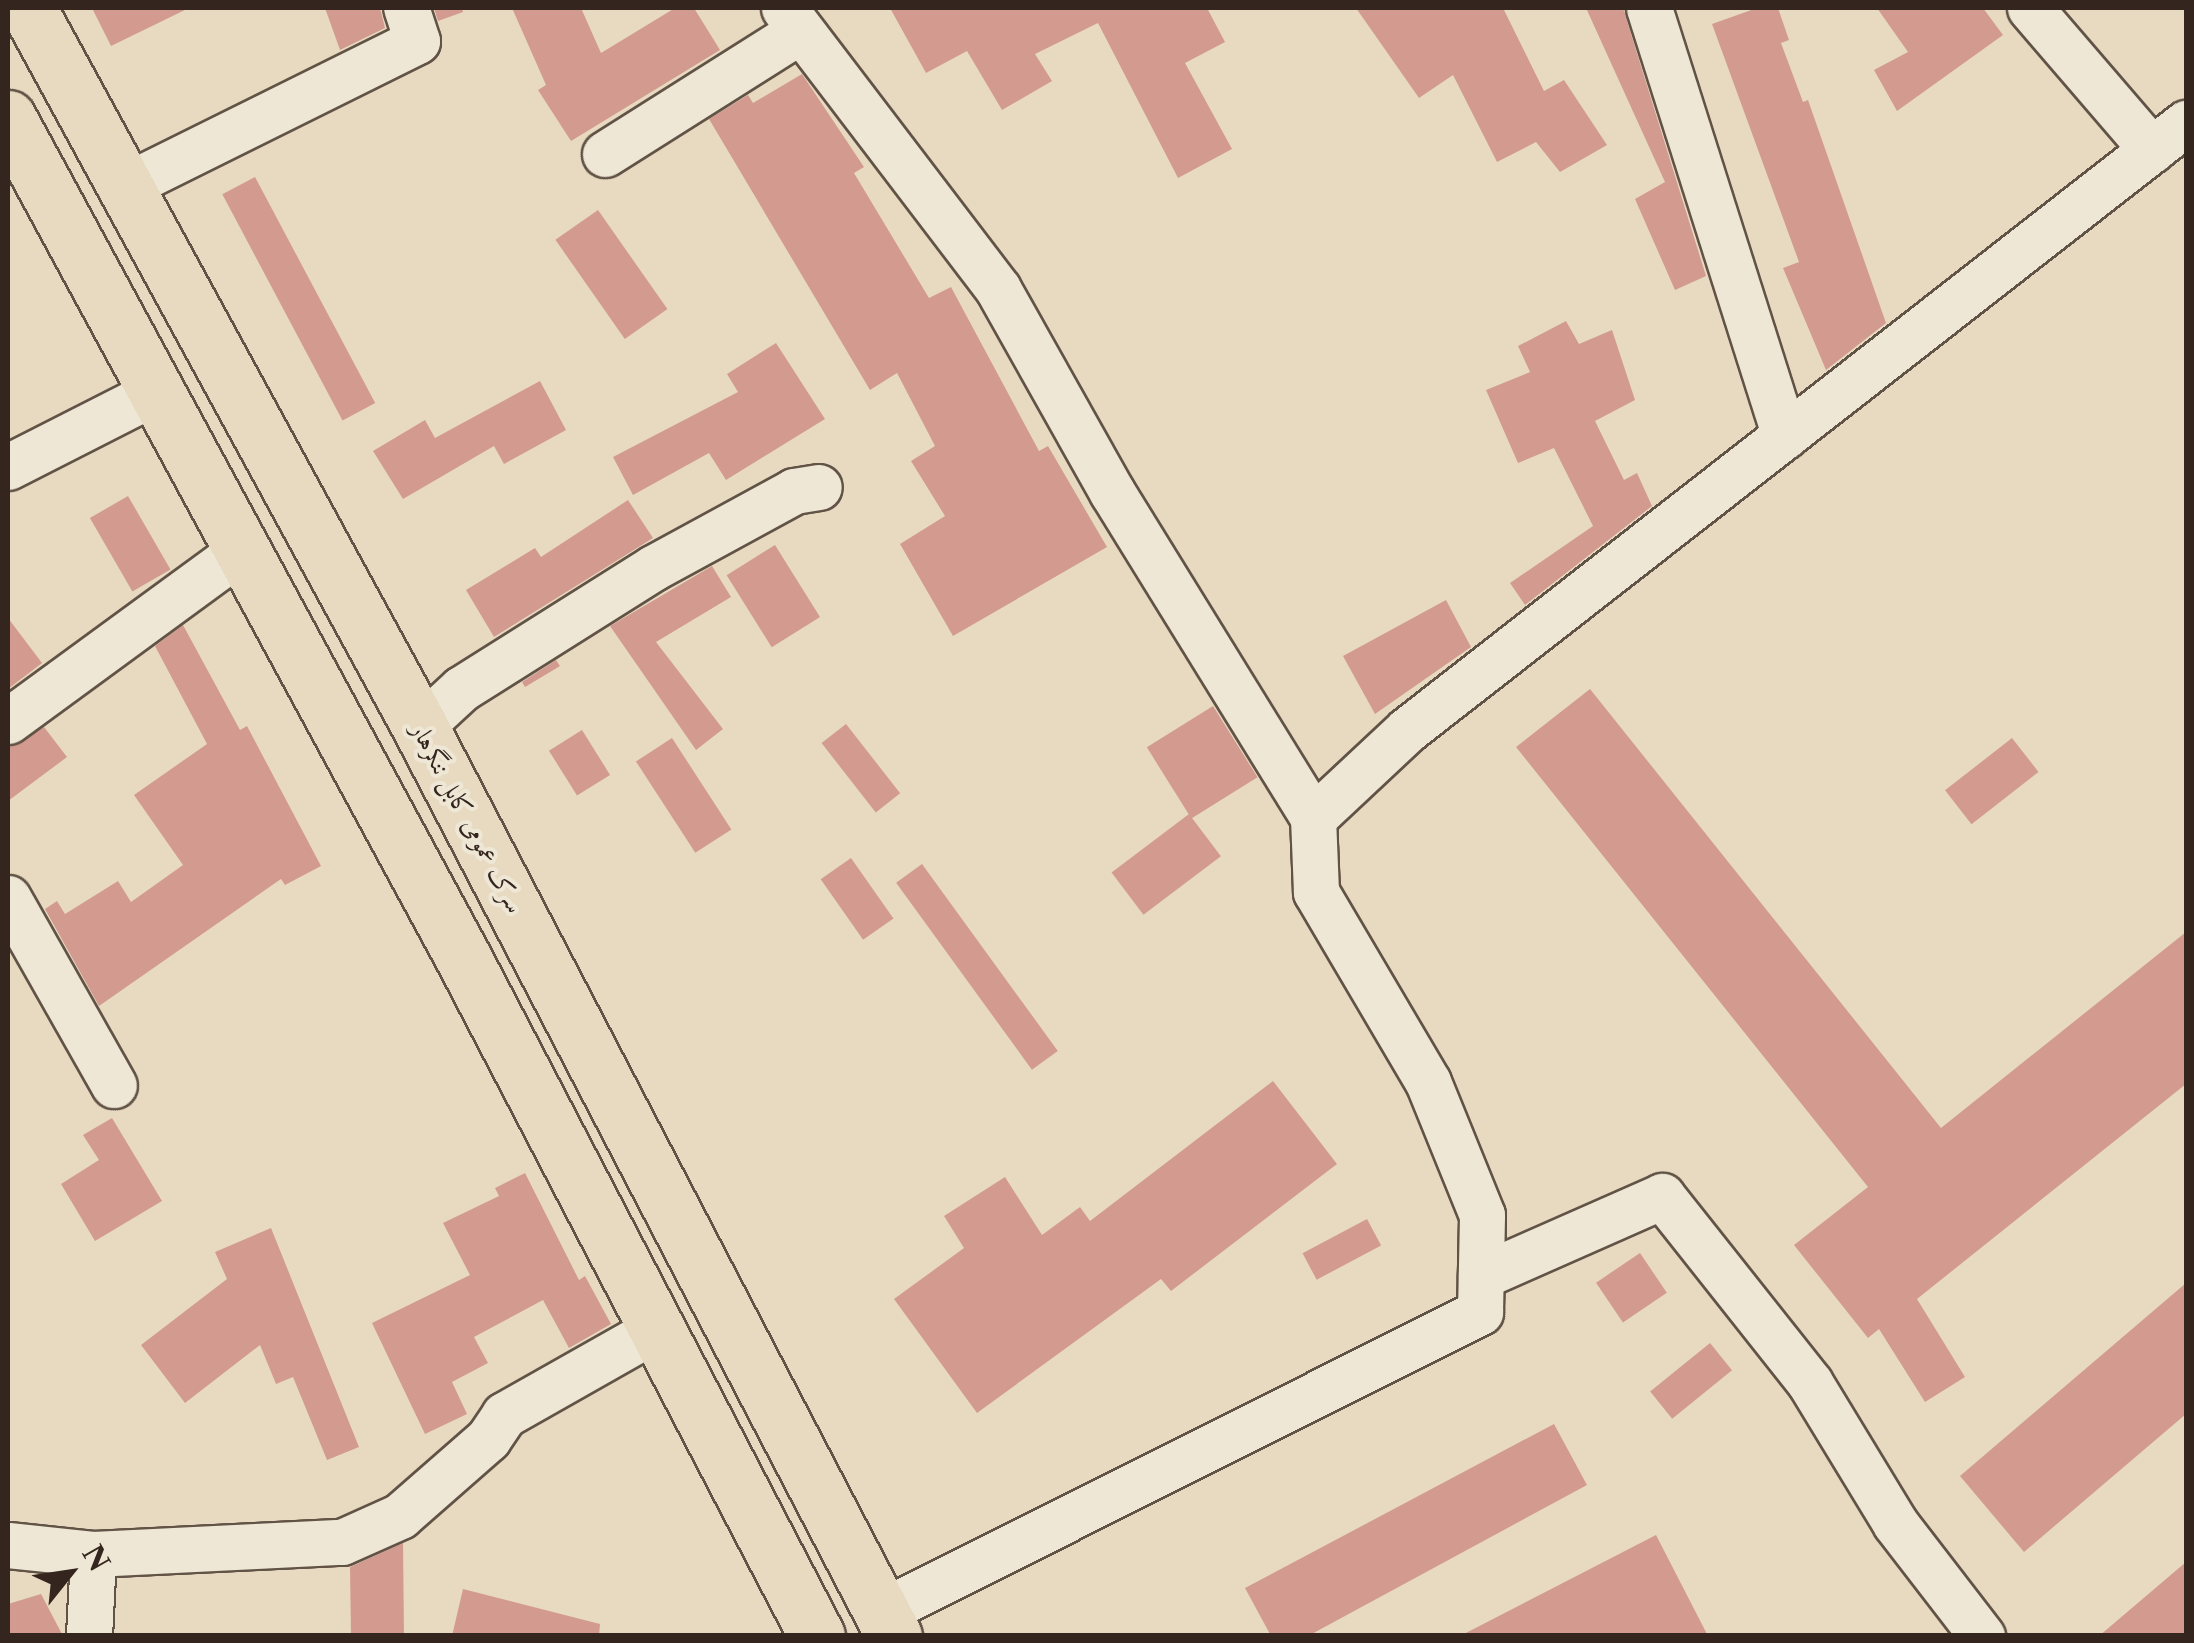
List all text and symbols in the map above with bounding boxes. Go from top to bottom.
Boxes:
street label: سرک عمومی کابل ننگرهار [404,718,530,918]
north arrow [20,1523,120,1623]
text: N [75,1539,117,1577]

